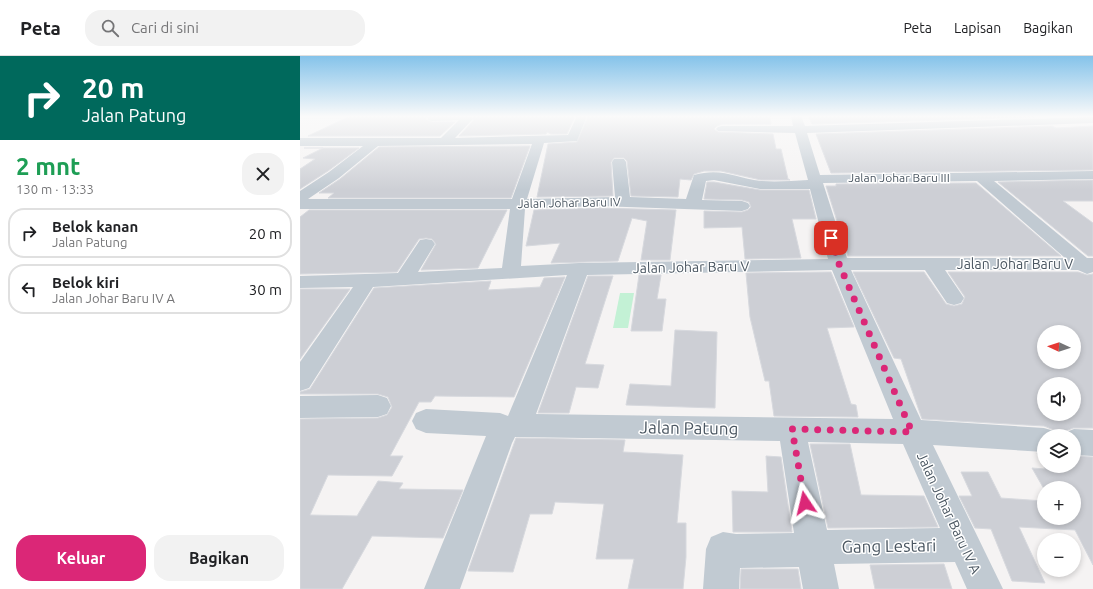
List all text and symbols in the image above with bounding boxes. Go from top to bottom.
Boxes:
search box [85,10,365,46]
text: Peta [20,17,61,39]
icon: search [99,17,121,39]
text: Cari di sini [131,19,199,36]
text: Peta [904,20,932,36]
text: Lapisan [954,20,1001,36]
text: Bagikan [1023,20,1073,36]
icon: right [16,72,68,124]
text: 20 m [82,72,144,103]
text: Jalan Patung [82,105,186,125]
text: 2 mnt [16,153,80,180]
button: close [242,153,284,195]
street label: Jalan Johar Baru III [848,171,950,184]
text: 130 m · 13:33 [16,182,94,196]
street label: Jalan Johar Baru IV [517,195,621,210]
text: Belok kanan [52,218,138,235]
pin [814,221,848,255]
icon: right [18,222,40,244]
text: 20 m [249,225,282,242]
icon: arrive [820,227,842,249]
text: Jalan Patung [52,235,127,249]
street label: Jalan Johar Baru V [957,256,1073,272]
street label: Jalan Johar Baru V [633,258,749,276]
text: Belok kiri [52,274,119,291]
icon: left [18,278,40,300]
text: 30 m [249,281,282,298]
text: Jalan Johar Baru IV A [52,291,175,305]
north arrow [1037,325,1081,369]
map controls [1037,325,1081,577]
button: sound [1037,377,1081,421]
street label: Jalan Patung [640,417,738,438]
button: layers [1037,429,1081,473]
street label: Jalan Johar Baru IV A [914,450,984,576]
button: + [1037,481,1081,525]
position arrow [784,482,826,524]
button: − [1037,533,1081,577]
button: Keluar [16,535,146,581]
button: Bagikan [154,535,284,581]
street label: Gang Lestari [841,535,937,556]

